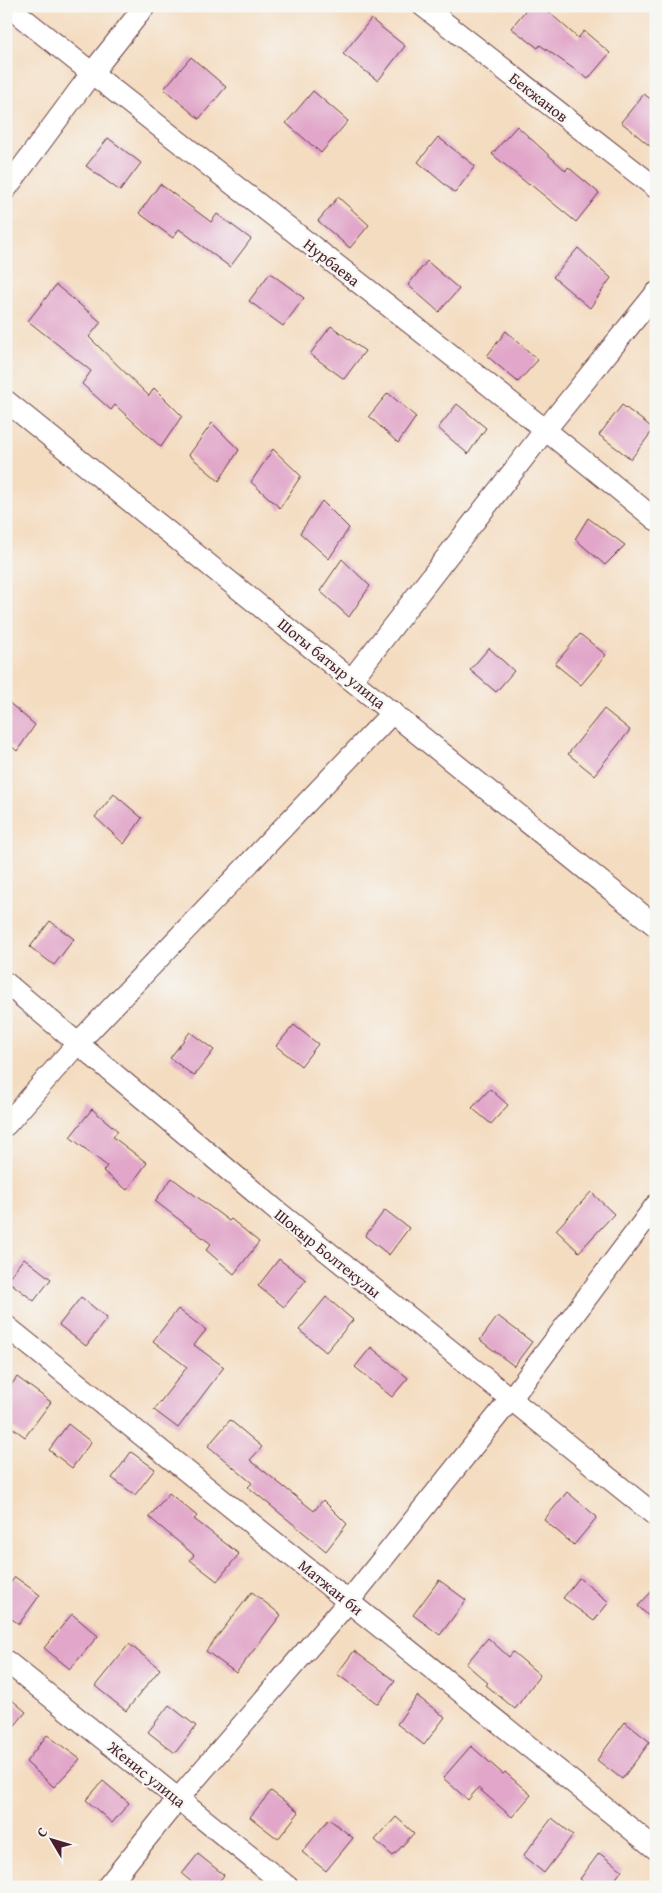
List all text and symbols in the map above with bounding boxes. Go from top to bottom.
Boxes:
street label: Бекжанов [504,66,574,128]
street label: Нурбаева [299,232,366,292]
street label: Шогы батыр улица [273,612,392,714]
street label: Шокыр Болтекулы [270,1202,386,1304]
street label: Матжан би [293,1553,369,1621]
street label: Женис улица [102,1734,191,1813]
north arrow [28,1816,78,1866]
text: С [31,1823,52,1841]

